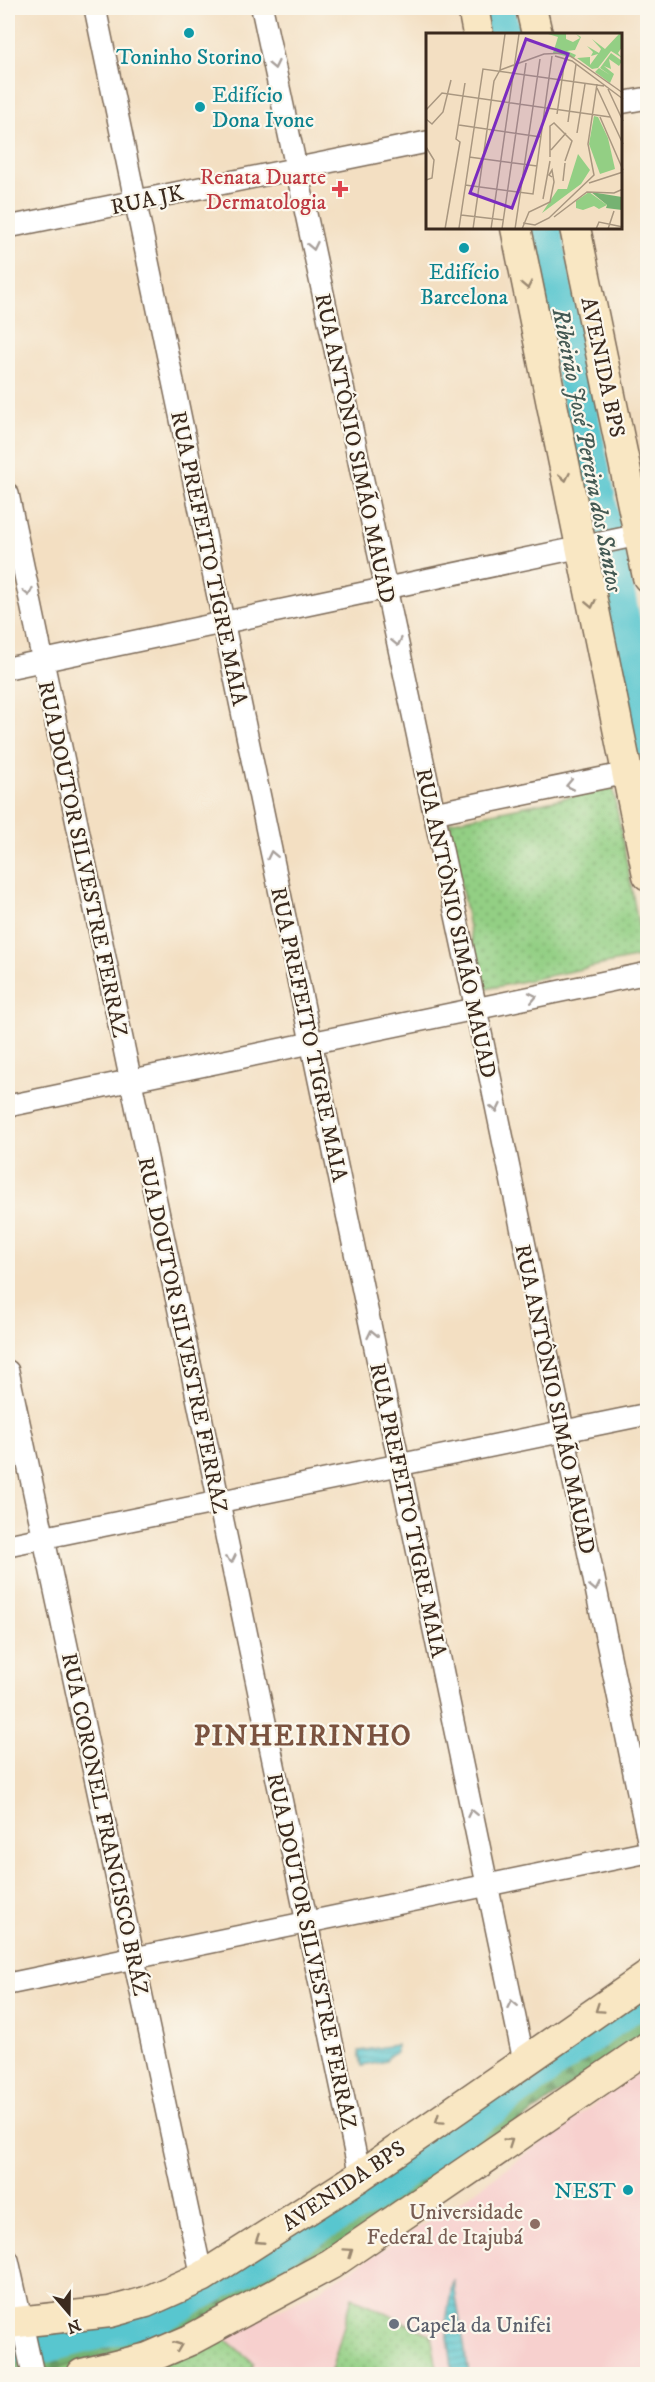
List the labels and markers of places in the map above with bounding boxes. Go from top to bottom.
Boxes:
marker: Toninho Storino [182,26,196,40]
place label: Toninho Storino [116,44,262,71]
place label: Edifício Dona Ivone [212,82,314,134]
marker: Edifício Dona Ivone [193,100,207,114]
place label: Renata Duarte Dermatologia [200,164,327,216]
marker: Renata Duarte Dermatologia [331,180,349,198]
marker: Edifício Barcelona [457,241,471,255]
place label: Edifício Barcelona [420,259,509,311]
place label: NEST [554,2178,616,2205]
marker: NEST [621,2183,635,2197]
place label: Universidade Federal de Itajubá [367,2199,524,2251]
marker: Universidade Federal de Itajubá [528,2217,542,2231]
place label: Capela da Unifei [406,2312,551,2339]
marker: Capela da Unifei [387,2317,401,2331]

